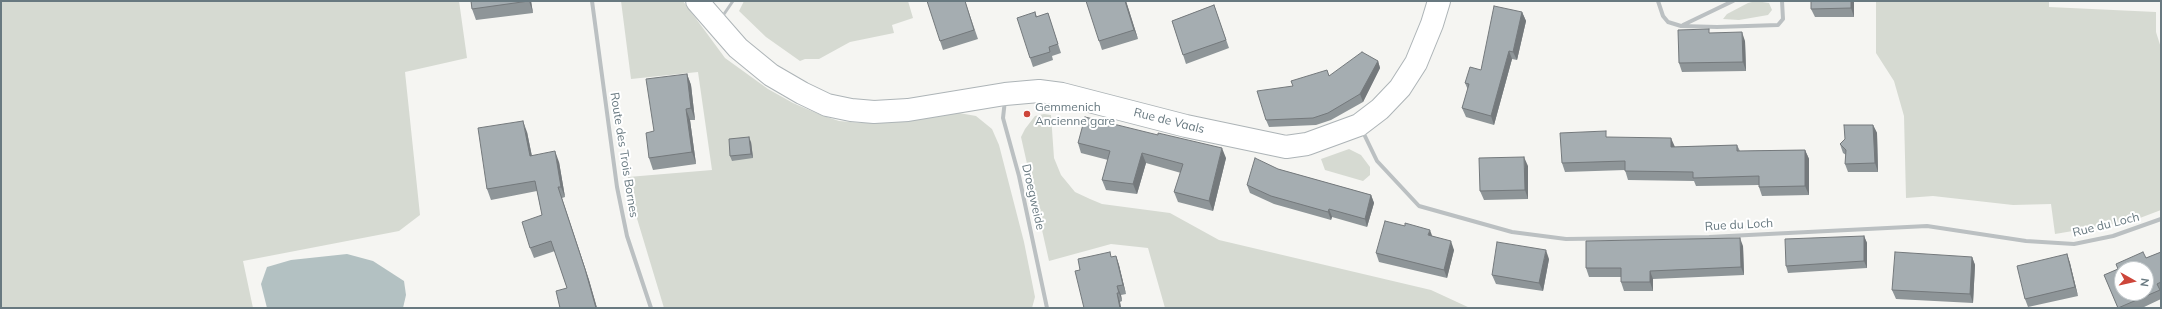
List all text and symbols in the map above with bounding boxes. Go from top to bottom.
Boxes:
street label: Route des Trois Bornes [607,91,641,219]
place label: Gemmenich Ancienne gare [1035,100,1115,128]
street label: Rue de Vaals [1132,105,1206,137]
marker: Gemmenich Ancienne gare [1022,109,1032,119]
street label: Droegweide [1018,163,1048,231]
street label: Rue du Loch [2071,210,2141,240]
street label: Rue du Loch [1704,216,1774,234]
north arrow [2114,261,2154,301]
text: N [2137,277,2152,288]

